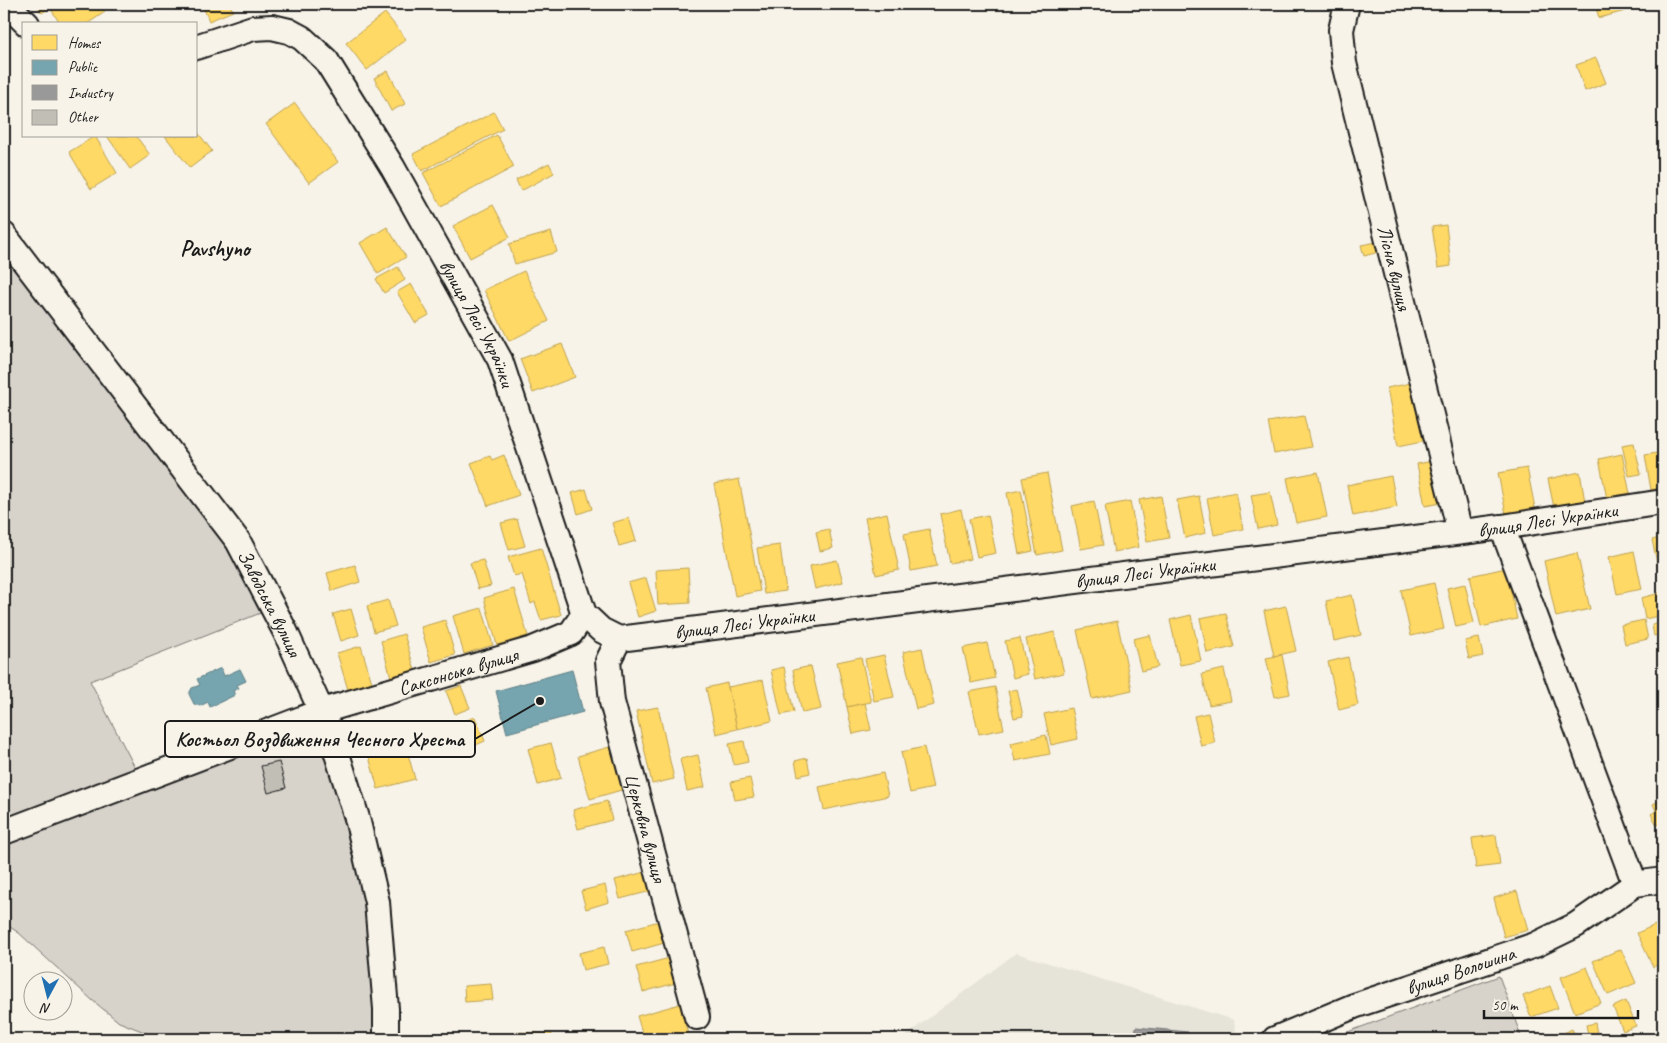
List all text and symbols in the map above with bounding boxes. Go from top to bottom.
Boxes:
legend [22,22,198,138]
text: Homes [68,34,102,53]
text: Public [68,58,98,77]
text: Industry [68,84,115,103]
text: Other [68,108,99,127]
street label: Лісна вулиця [1372,223,1417,314]
district label: Pavshyno [180,235,252,263]
street label: вулиця Лесі Українки [434,255,521,391]
street label: вулиця Лесі Українки [1477,497,1620,542]
street label: Заводська вулиця [232,545,308,662]
street label: вулиця Лесі Українки [1074,551,1218,594]
street label: вулиця Лесі Українки [673,602,817,644]
street label: Саксонська вулиця [395,641,523,700]
callout: Костьол Воздвиження Чесного Хреста [165,721,475,757]
text: Костьол Воздвиження Чесного Хреста [176,726,466,753]
street label: Церковна вулиця [619,771,673,887]
street label: вулиця Волошина [1403,940,1519,1000]
north arrow [22,970,72,1020]
scale bar [1484,988,1638,1020]
text: 50 m [1492,996,1519,1015]
text: N [39,999,52,1017]

